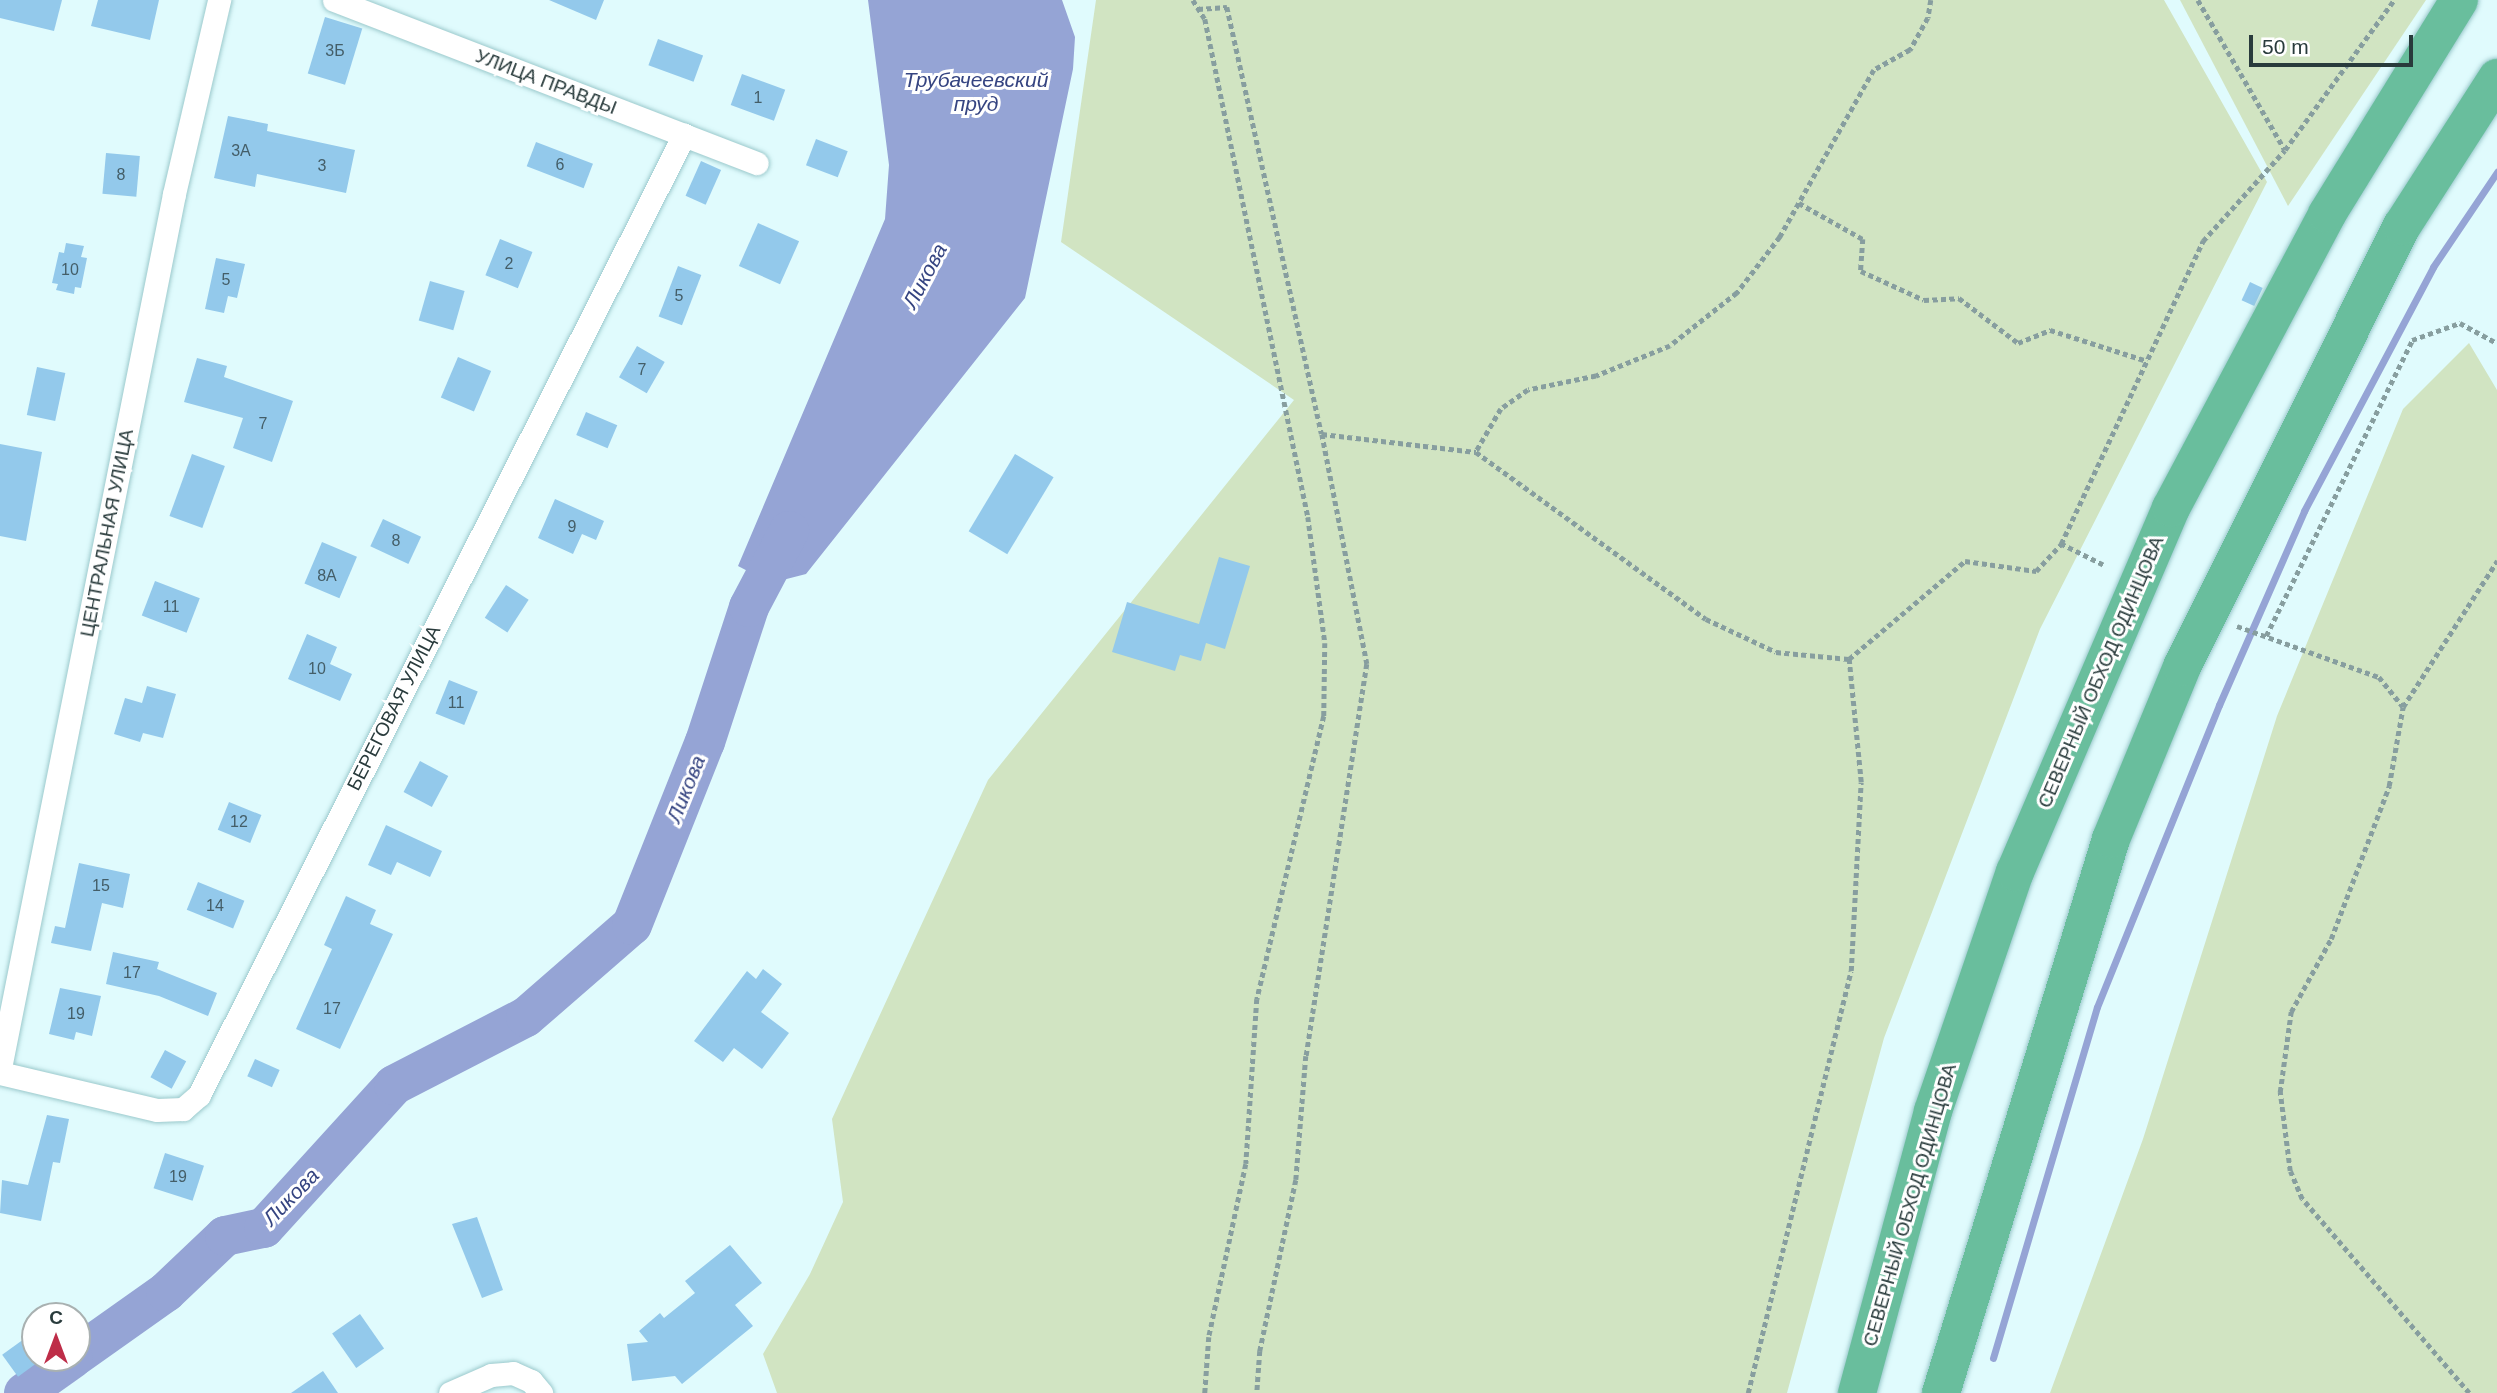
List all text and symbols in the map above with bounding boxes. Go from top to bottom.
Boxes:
scale bar [2252,21,2416,65]
text: 50 m [2262,35,2309,58]
house number: 3Б [325,41,345,61]
street label: УЛИЦА ПРАВДЫ [472,45,620,119]
water label: Трубачеевский пруд [904,67,1048,117]
house number: 1 [754,88,762,108]
house number: 3А [231,141,251,161]
house number: 6 [556,155,564,175]
house number: 3 [318,156,326,176]
house number: 8 [117,165,125,185]
water label: Ликова [897,239,953,313]
house number: 2 [505,254,513,274]
house number: 10 [61,260,79,280]
house number: 5 [222,270,230,290]
house number: 5 [675,286,683,306]
house number: 7 [638,360,646,380]
house number: 7 [259,414,267,434]
street label: ЦЕНТРАЛЬНАЯ УЛИЦА [76,427,138,639]
house number: 9 [568,517,576,537]
house number: 8 [392,531,400,551]
street label: СЕВЕРНЫЙ ОБХОД ОДИНЦОВА [2033,533,2169,811]
house number: 8А [317,566,337,586]
house number: 11 [163,597,179,617]
street label: БЕРЕГОВАЯ УЛИЦА [342,622,446,794]
house number: 10 [308,659,326,679]
house number: 11 [448,693,464,713]
water label: Ликова [661,752,711,826]
house number: 12 [230,812,248,832]
house number: 15 [92,876,110,896]
house number: 14 [206,896,224,916]
house number: 17 [123,963,141,983]
house number: 17 [323,999,341,1019]
house number: 19 [67,1004,85,1024]
street label: СЕВЕРНЫЙ ОБХОД ОДИНЦОВА [1859,1061,1961,1349]
water label: Ликова [258,1163,324,1231]
house number: 19 [169,1167,187,1187]
north arrow [21,1302,91,1372]
text: С [49,1307,63,1328]

